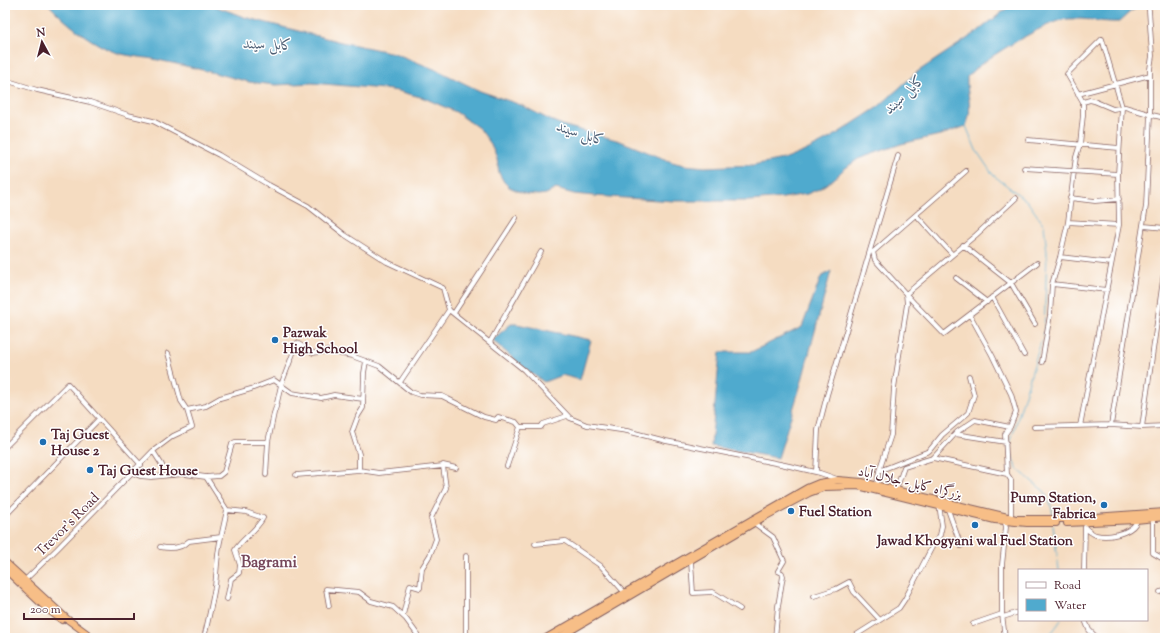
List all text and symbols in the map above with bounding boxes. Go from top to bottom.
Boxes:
north arrow [22,22,62,62]
text: N [35,25,46,42]
water label: کابل سيند [242,34,293,57]
water label: کابل سيند [880,70,930,120]
water label: کابل سيند [553,117,608,152]
place label: Pazwak High School [283,324,358,360]
marker: Pazwak High School [270,335,280,345]
place label: Taj Guest House 2 [51,426,109,462]
marker: Taj Guest House 2 [38,437,48,447]
street label: بزرگراه کابل- جلال آباد [856,461,964,506]
place label: Taj Guest House [98,462,198,482]
marker: Taj Guest House [85,465,95,475]
street label: Trevor's Road [32,489,105,562]
place label: Pump Station, Fabrica [1010,489,1097,525]
marker: Pump Station, Fabrica [1099,500,1109,510]
place label: Fuel Station [799,503,873,523]
marker: Fuel Station [786,506,796,516]
marker: Jawad Khogyani wal Fuel Station [970,520,980,530]
place label: Jawad Khogyani wal Fuel Station [876,532,1074,552]
district label: Bagrami [241,552,298,575]
legend [1018,569,1148,621]
text: Road [1054,577,1081,595]
scale bar [24,595,134,621]
text: Water [1054,597,1087,615]
text: 200 m [30,601,61,619]

